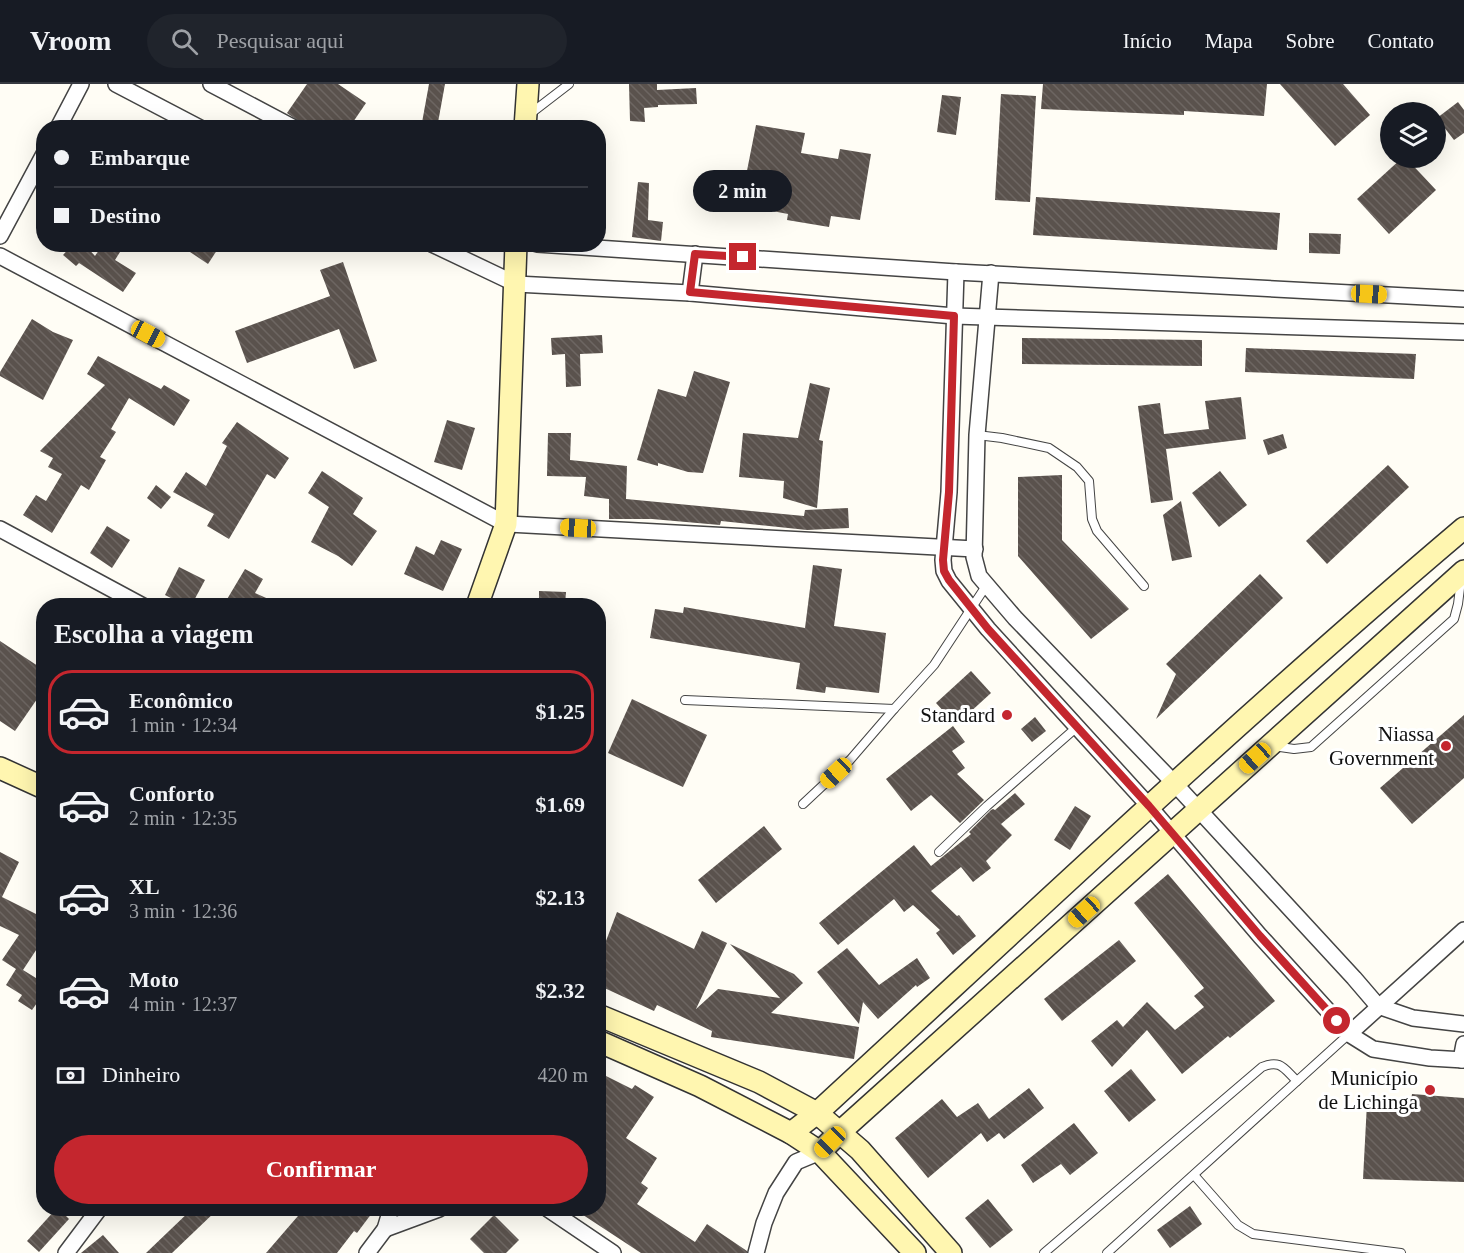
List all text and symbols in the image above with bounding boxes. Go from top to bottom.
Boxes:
search box [147,14,567,68]
text: Vroom [30,25,111,56]
icon: search [168,25,201,58]
text: Pesquisar aqui [216,28,344,53]
text: Início [1123,29,1172,53]
text: Mapa [1205,29,1253,53]
text: Sobre [1286,29,1335,53]
text: Contato [1368,29,1434,53]
map controls [1380,102,1446,168]
button: layers [1380,102,1446,168]
text: Embarque [90,145,190,170]
callout: 2 min [694,170,792,212]
text: 2 min [718,180,767,202]
text: Destino [90,203,161,228]
route end [729,243,756,270]
car [1351,284,1387,304]
car [128,318,168,350]
car [560,518,596,538]
text: Escolha a viagem [54,619,254,649]
icon: car [57,685,111,739]
text: Econômico [129,688,233,713]
text: $1.25 [536,699,585,724]
place label: Standard [920,703,995,727]
marker: Standard [1000,708,1014,722]
text: 1 min · 12:34 [129,714,237,736]
place label: Niassa Government [1329,722,1435,770]
car [1236,739,1274,777]
marker: Niassa Government [1439,739,1453,753]
car [817,754,855,792]
icon: car [57,778,111,832]
text: Conforto [129,781,215,806]
text: $1.69 [536,792,585,817]
text: 2 min · 12:35 [129,807,237,829]
icon: car [57,871,111,925]
text: XL [129,874,160,899]
text: $2.13 [536,885,585,910]
car [1065,893,1103,931]
text: 3 min · 12:36 [129,900,237,922]
icon: car [57,964,111,1018]
text: Moto [129,967,179,992]
text: $2.32 [536,978,585,1003]
text: 4 min · 12:37 [129,993,237,1015]
route start [1323,1007,1350,1034]
icon: cash [54,1059,87,1092]
text: Dinheiro [102,1062,180,1087]
text: 420 m [537,1064,588,1086]
place label: Município de Lichinga [1318,1066,1419,1114]
marker: Município de Lichinga [1423,1083,1437,1097]
car [811,1123,849,1161]
button: Confirmar [54,1135,588,1204]

